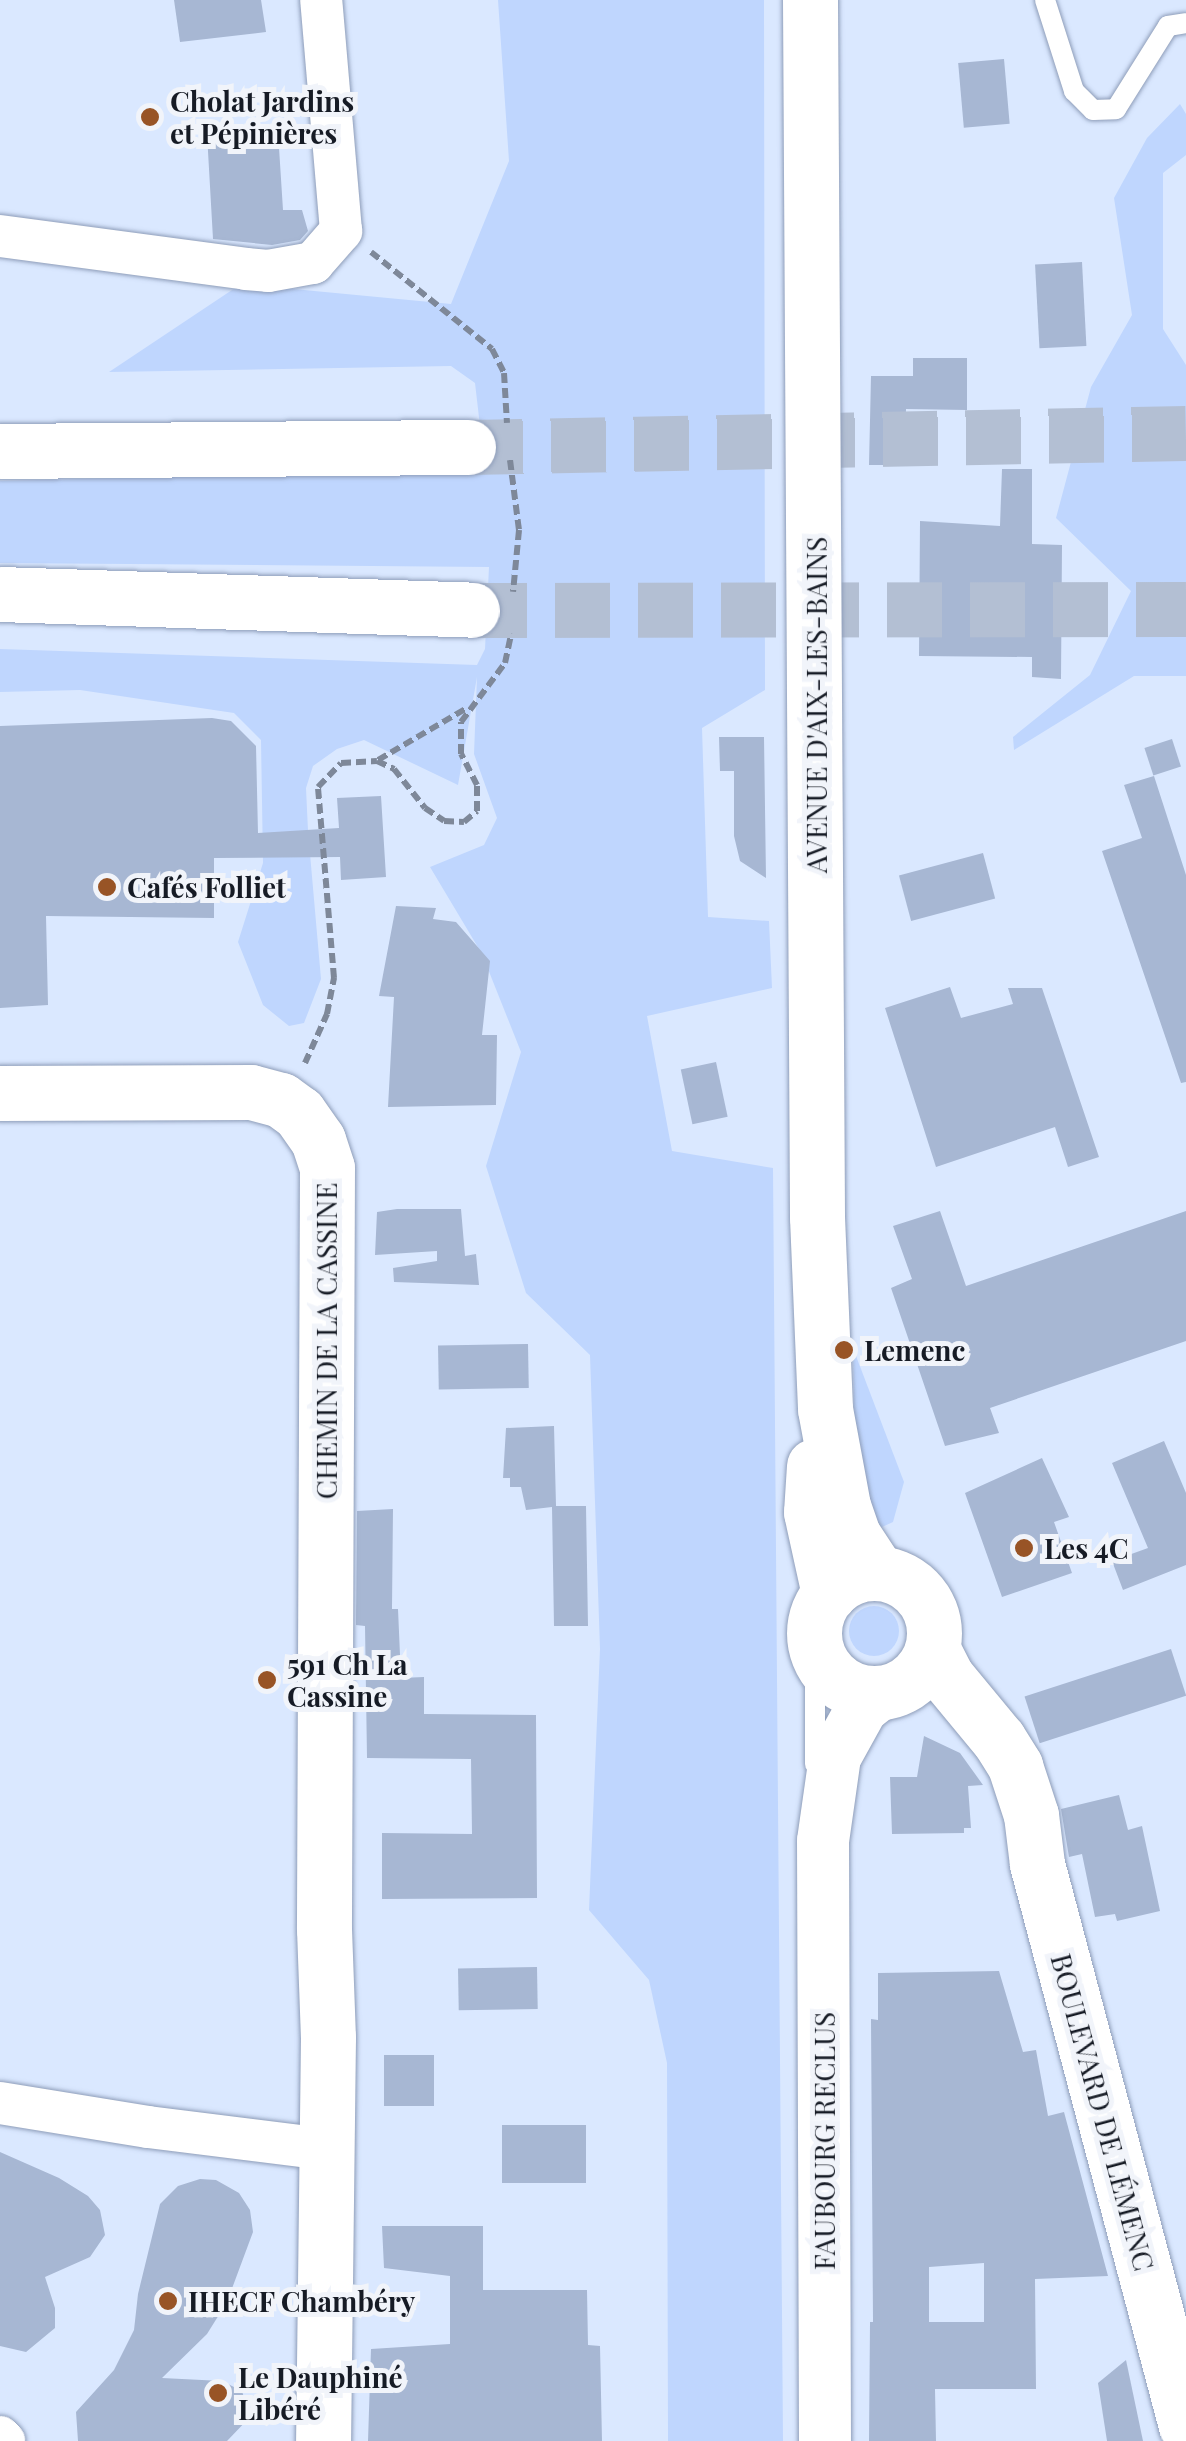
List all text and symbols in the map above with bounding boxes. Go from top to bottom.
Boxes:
place label: Cholat Jardins et Pépinières [170,84,354,150]
marker: Cholat Jardins et Pépinières [139,106,161,128]
street label: AVENUE D'AIX-LES-BAINS [799,537,833,873]
place label: Cafés Folliet [127,870,286,904]
marker: Cafés Folliet [96,876,118,898]
street label: CHEMIN DE LA CASSINE [309,1183,343,1499]
place label: Lemenc [864,1333,965,1367]
marker: Lemenc [833,1339,855,1361]
place label: Les 4C [1044,1531,1129,1565]
marker: Les 4C [1013,1537,1035,1559]
place label: 591 Ch La Cassine [287,1647,407,1713]
marker: 591 Ch La Cassine [256,1669,278,1691]
street label: BOULEVARD DE LÉMENC [1044,1950,1162,2274]
street label: FAUBOURG RECLUS [807,2012,841,2270]
place label: IHECF Chambéry [188,2284,416,2318]
marker: IHECF Chambéry [157,2290,179,2312]
place label: Le Dauphiné Libéré [238,2360,403,2426]
marker: Le Dauphiné Libéré [207,2382,229,2404]

